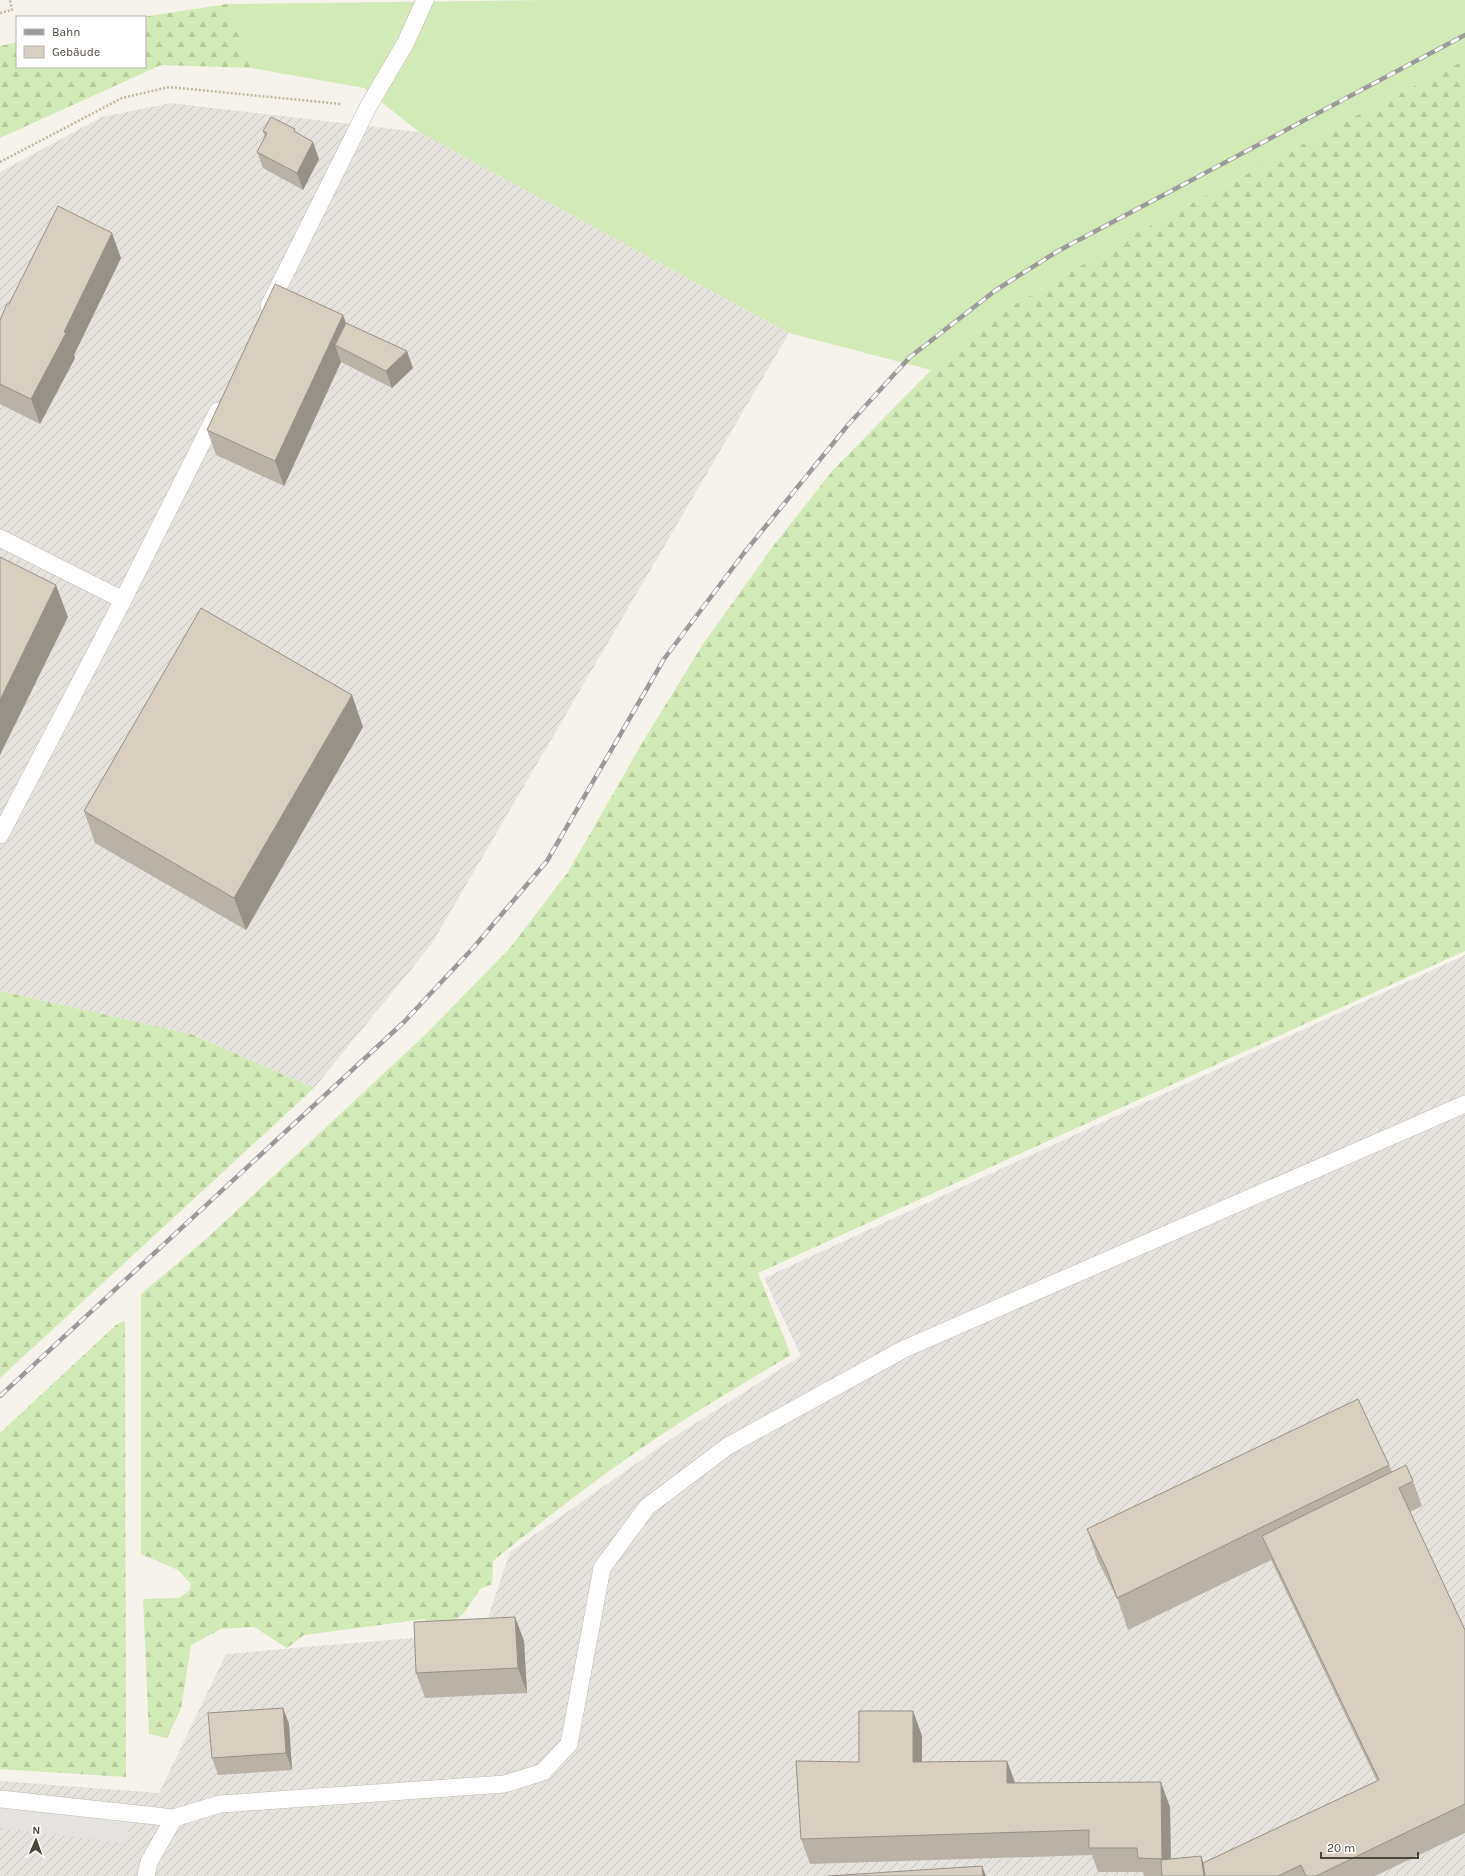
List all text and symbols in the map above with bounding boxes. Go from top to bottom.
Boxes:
legend [16,16,146,68]
text: Bahn [52,25,81,39]
text: Gebäude [52,45,100,59]
north arrow [16,1820,56,1860]
text: N [32,1824,41,1837]
scale bar [1321,1834,1418,1860]
text: 20 m [1327,1841,1355,1855]

